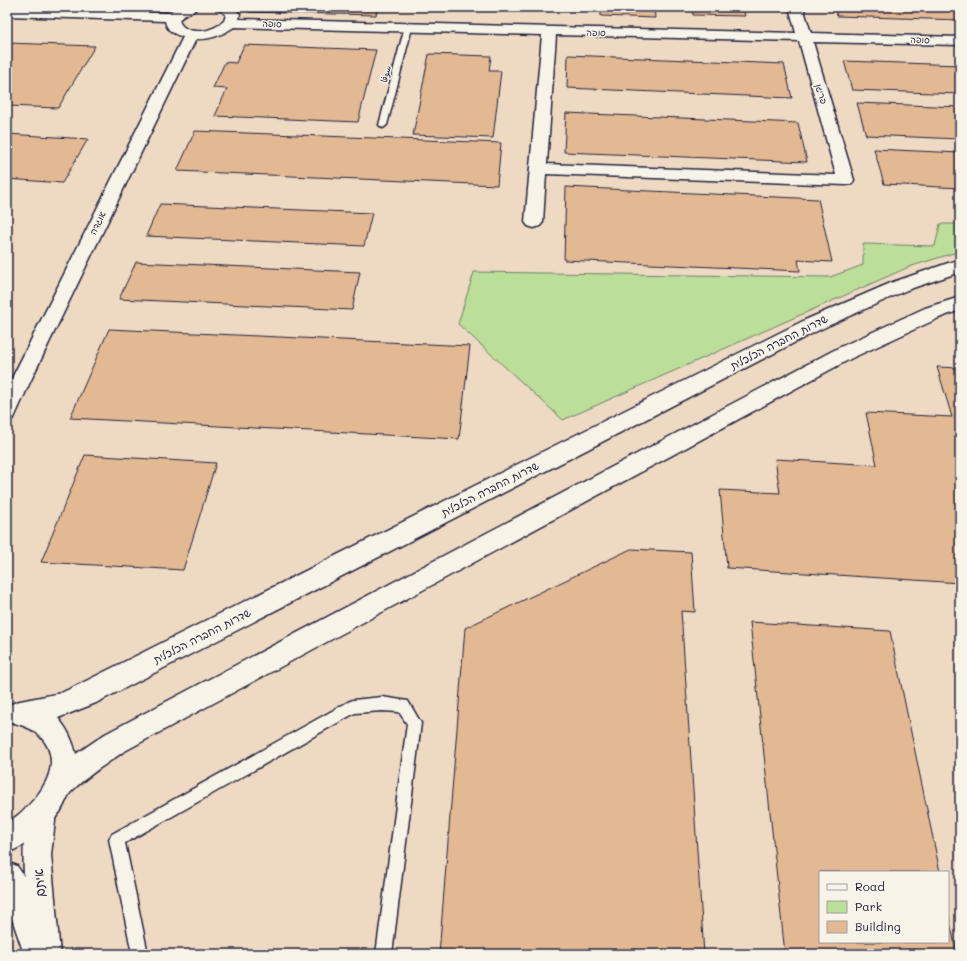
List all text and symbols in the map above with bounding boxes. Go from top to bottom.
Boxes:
street label: סופה [262,18,282,29]
street label: סופה [586,27,606,38]
street label: סופה [910,34,930,45]
street label: سوفا [378,64,393,84]
street label: פריגן [813,83,830,106]
street label: אוגדה [87,209,108,236]
street label: שדרות החברה הכלכלית [727,310,830,373]
street label: שדרות החברה הכלכלית [438,457,541,520]
street label: שדרות החברה הכלכלית [150,604,253,667]
street label: איתם [29,868,48,898]
legend [819,871,949,943]
text: Road [855,878,885,894]
text: Park [855,898,882,914]
text: Building [855,918,901,934]

